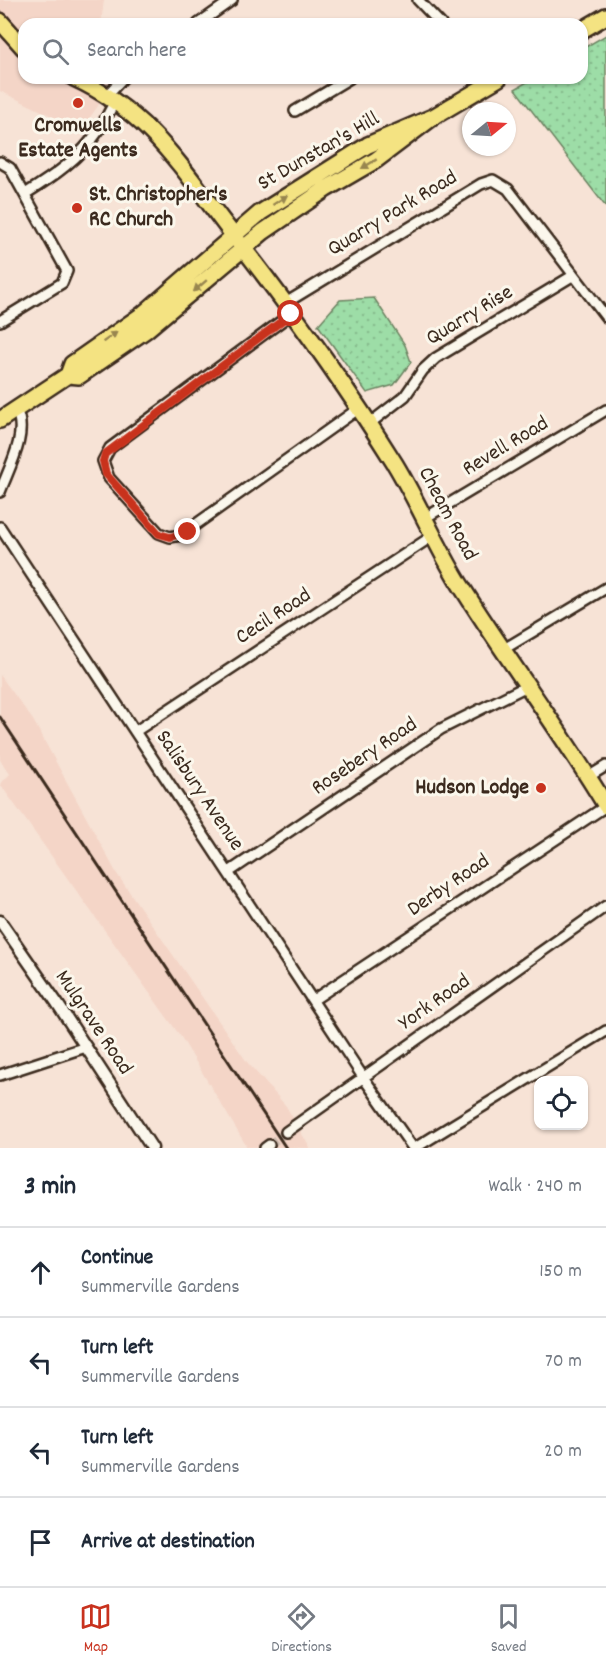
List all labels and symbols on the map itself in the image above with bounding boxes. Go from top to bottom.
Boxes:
marker: Cromwells Estate Agents [71,96,85,110]
north arrow [462,102,516,156]
street label: St Dunstan's Hill [252,105,386,199]
place label: Cromwells Estate Agents [18,111,138,167]
one-way arrow [361,158,377,169]
street label: Quarry Park Road [322,163,464,265]
place label: St. Christopher's RC Church [89,180,227,236]
one-way arrow [272,195,288,206]
marker: St. Christopher's RC Church [70,201,84,215]
street label: Quarry Rise [421,278,519,354]
one-way arrow [192,279,207,293]
route start [277,300,303,326]
one-way arrow [102,331,118,343]
street label: Revell Road [457,409,555,485]
street label: Cheam Road [409,462,485,566]
route end [174,518,200,544]
street label: Cecil Road [230,581,318,653]
street label: Rosebery Road [306,710,424,804]
street label: Salisbury Avenue [147,724,251,858]
place label: Hudson Lodge [415,773,529,804]
marker: Hudson Lodge [534,781,548,795]
street label: Derby Road [401,847,497,925]
street label: Mulgrave Road [46,964,140,1082]
street label: York Road [393,967,477,1039]

